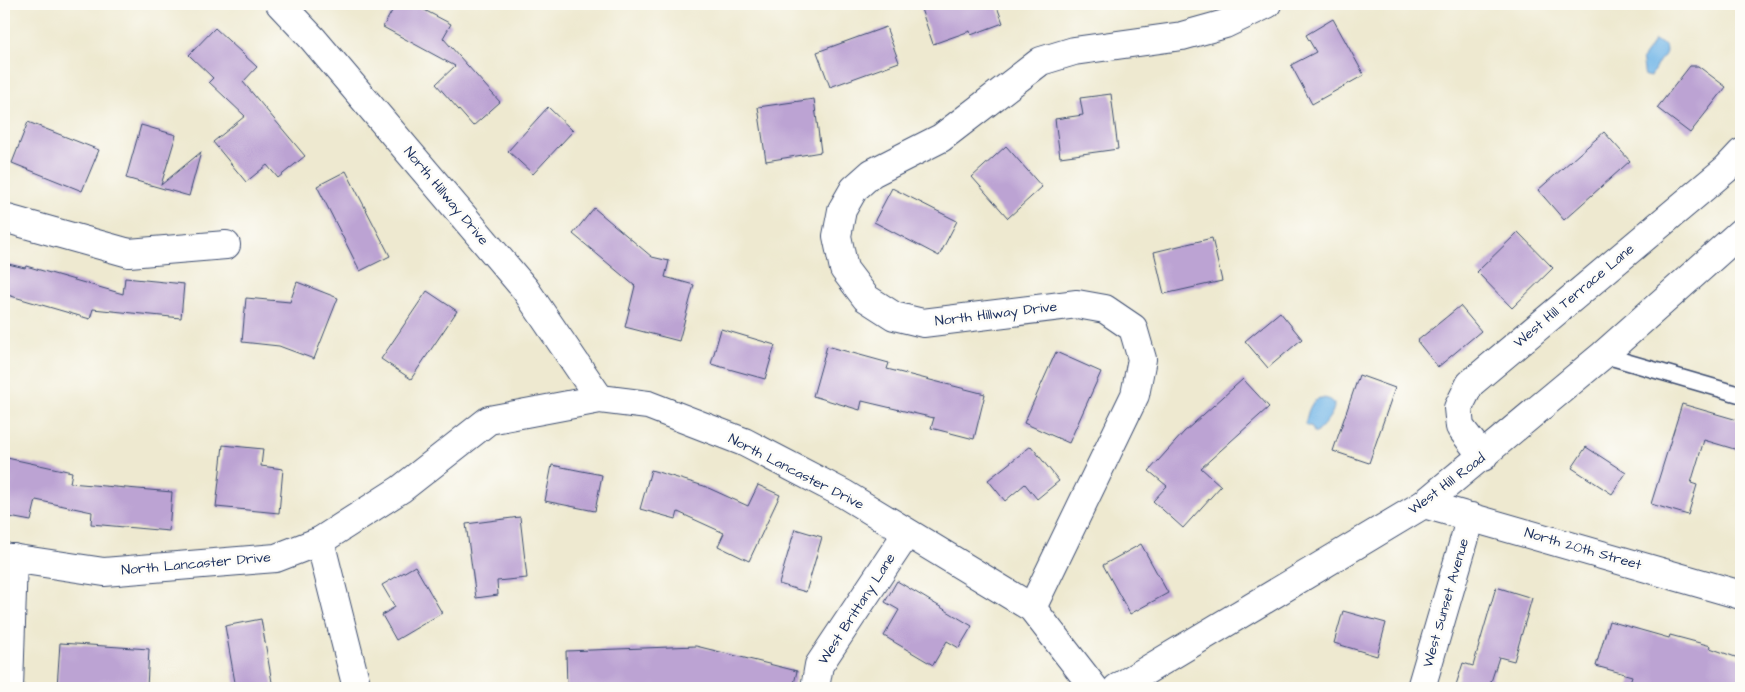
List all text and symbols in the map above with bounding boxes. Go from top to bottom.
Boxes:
street label: North Hillway Drive [399,142,493,250]
street label: West Hill Terrace Lane [1509,239,1639,352]
street label: North Hillway Drive [934,297,1059,331]
street label: North Lancaster Drive [725,429,868,515]
street label: West Hill Road [1404,448,1490,520]
street label: North 20th Street [1522,523,1644,575]
street label: West Sunset Avenue [1418,536,1474,670]
street label: North Lancaster Drive [121,547,272,580]
street label: West Brittany Lane [813,549,901,669]

